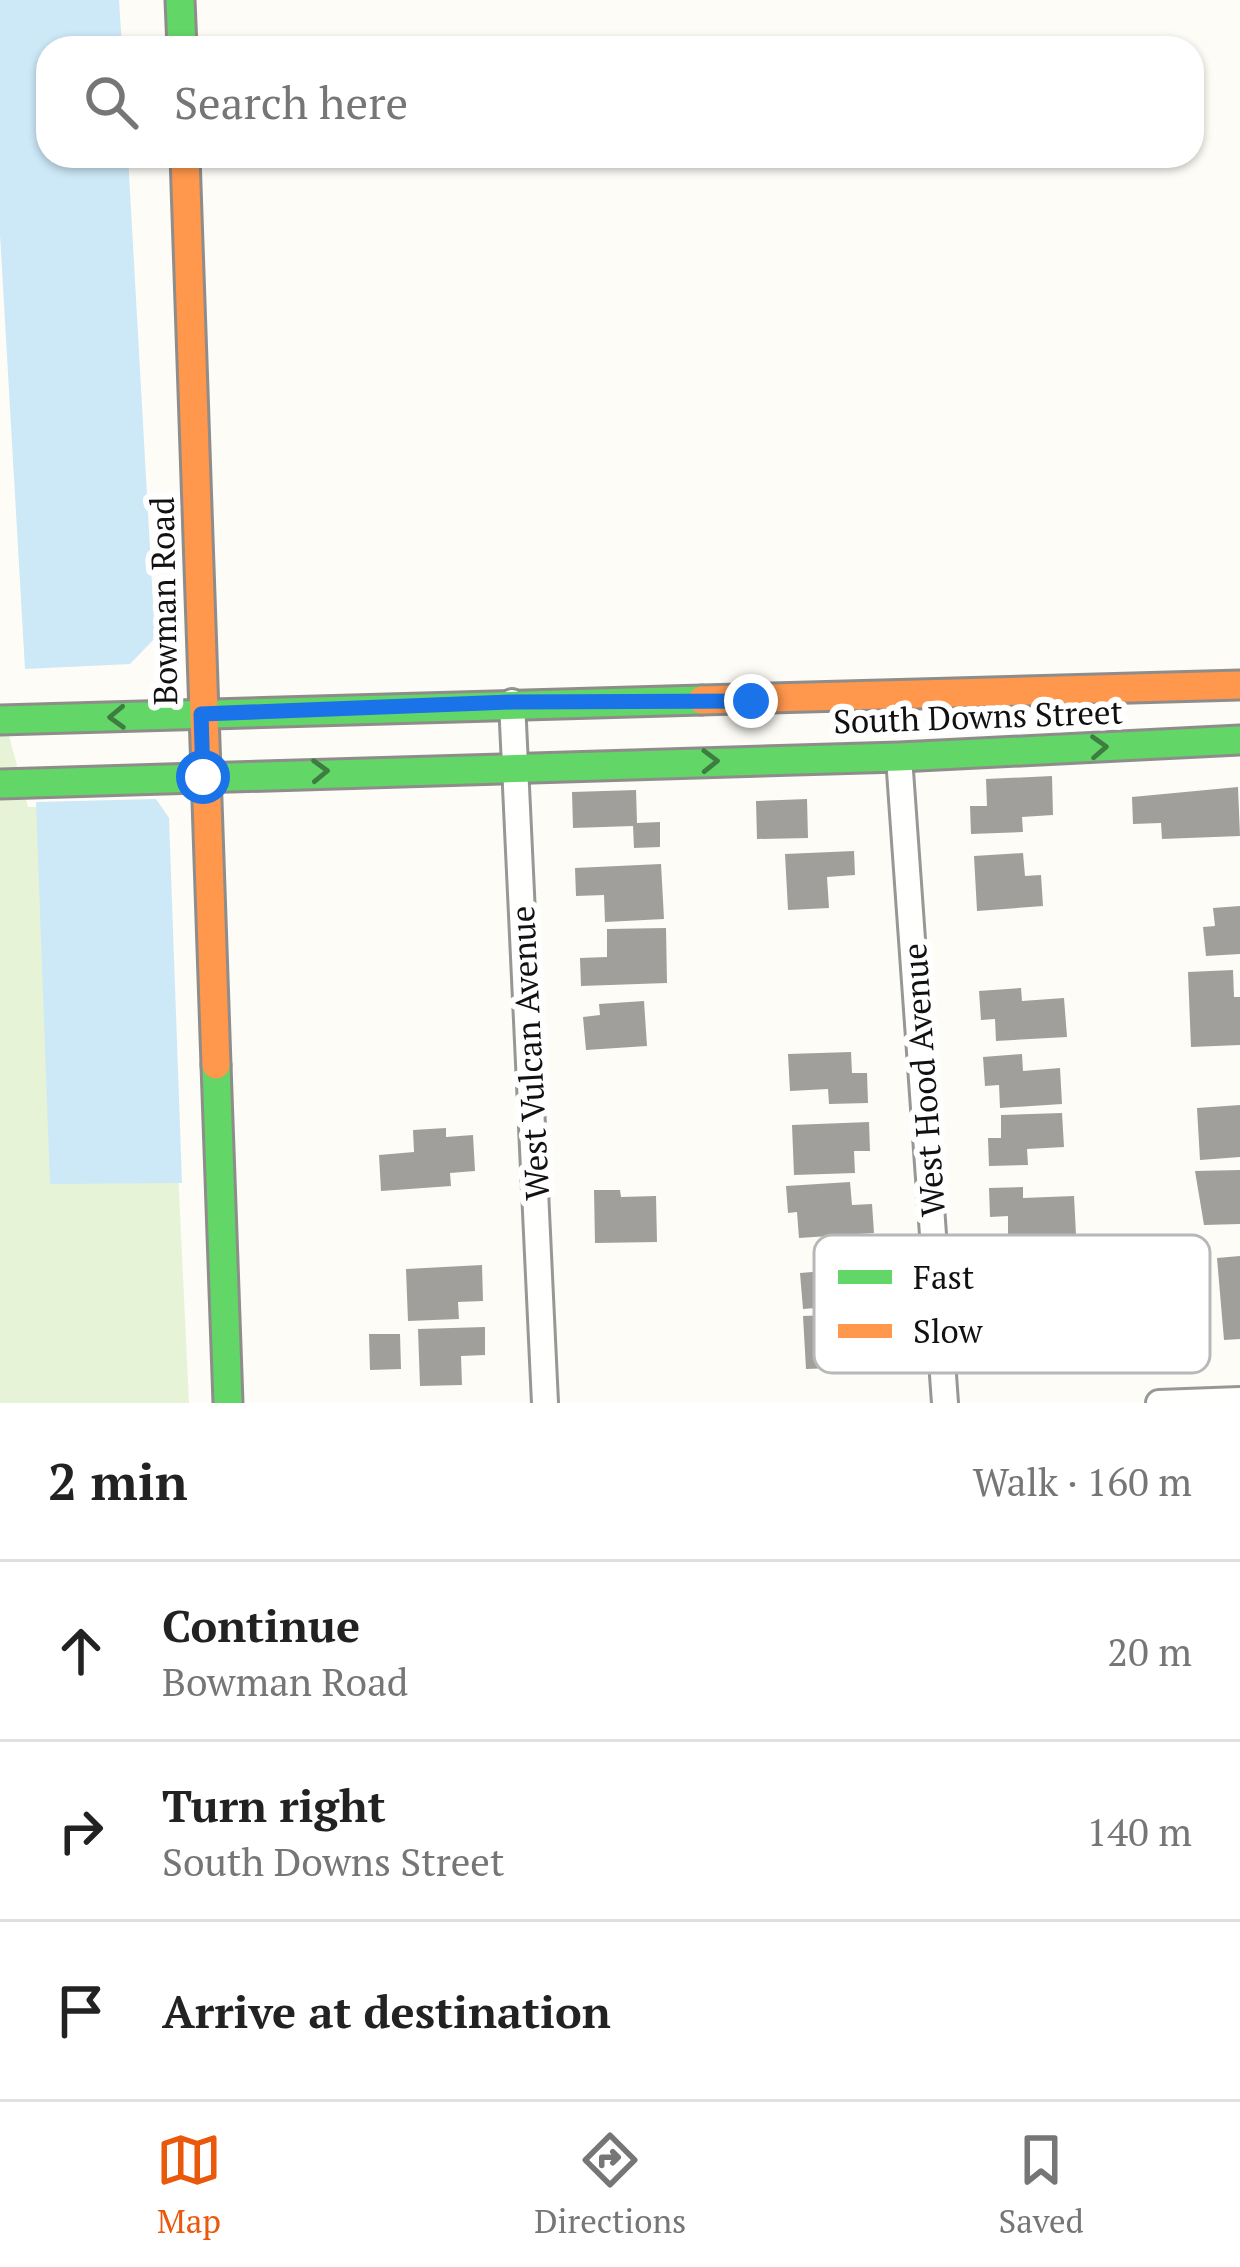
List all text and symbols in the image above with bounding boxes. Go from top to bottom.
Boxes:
search box [36,36,1204,168]
icon: search [78,69,144,135]
text: Search here [174,72,408,132]
street label: Bowman Road [140,496,186,706]
route end [724,674,778,728]
street label: South Downs Street [832,689,1124,743]
one-way arrow [107,703,126,729]
one-way arrow [1090,734,1109,760]
one-way arrow [701,749,720,775]
route start [176,750,230,804]
one-way arrow [311,759,330,785]
street label: West Vulcan Avenue [500,905,558,1201]
street label: West Hood Avenue [892,942,954,1218]
legend [814,1235,1210,1373]
text: Fast [913,1255,974,1298]
text: Slow [913,1309,983,1352]
text: 2 min [48,1447,188,1515]
text: Walk · 160 m [973,1455,1192,1507]
text: Continue [162,1595,360,1655]
icon: ahead [48,1618,114,1684]
text: 20 m [1107,1625,1192,1677]
text: Bowman Road [162,1655,408,1707]
text: Turn right [162,1775,386,1835]
icon: right [48,1798,114,1864]
text: 140 m [1087,1805,1192,1857]
text: South Downs Street [162,1835,504,1887]
icon: arrive [48,1978,114,2044]
text: Arrive at destination [162,1981,611,2041]
tab: Map [156,2127,222,2242]
tab: Directions [534,2127,686,2242]
tab: Saved [999,2127,1084,2242]

